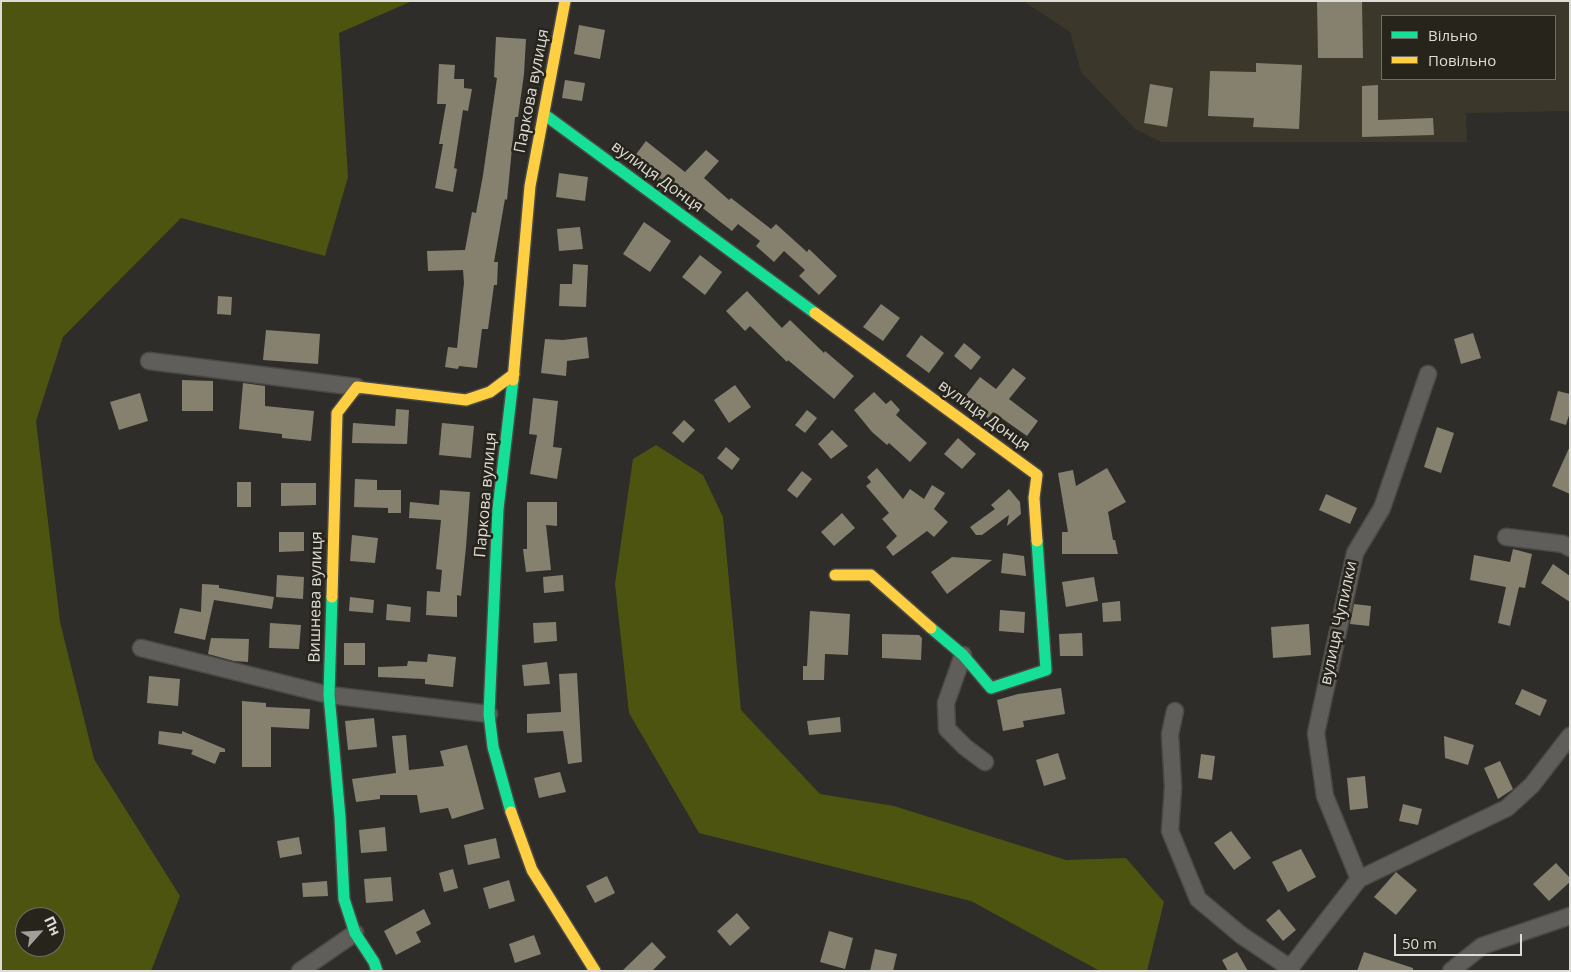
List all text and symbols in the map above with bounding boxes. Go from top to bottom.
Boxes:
legend [1381,15,1556,80]
text: Вільно [1428,25,1477,45]
street label: Паркова вулиця [511,27,553,155]
text: Повільно [1428,50,1496,70]
street label: вулиця Донця [607,137,707,217]
street label: вулиця Донця [934,376,1034,456]
street label: Паркова вулиця [471,431,501,559]
street label: Вишнева вулиця [305,531,327,663]
street label: вулиця Чупилки [1316,559,1362,687]
north arrow [15,907,65,957]
text: Пн [40,913,66,939]
scale bar [1396,924,1524,956]
text: 50 m [1402,933,1437,953]

